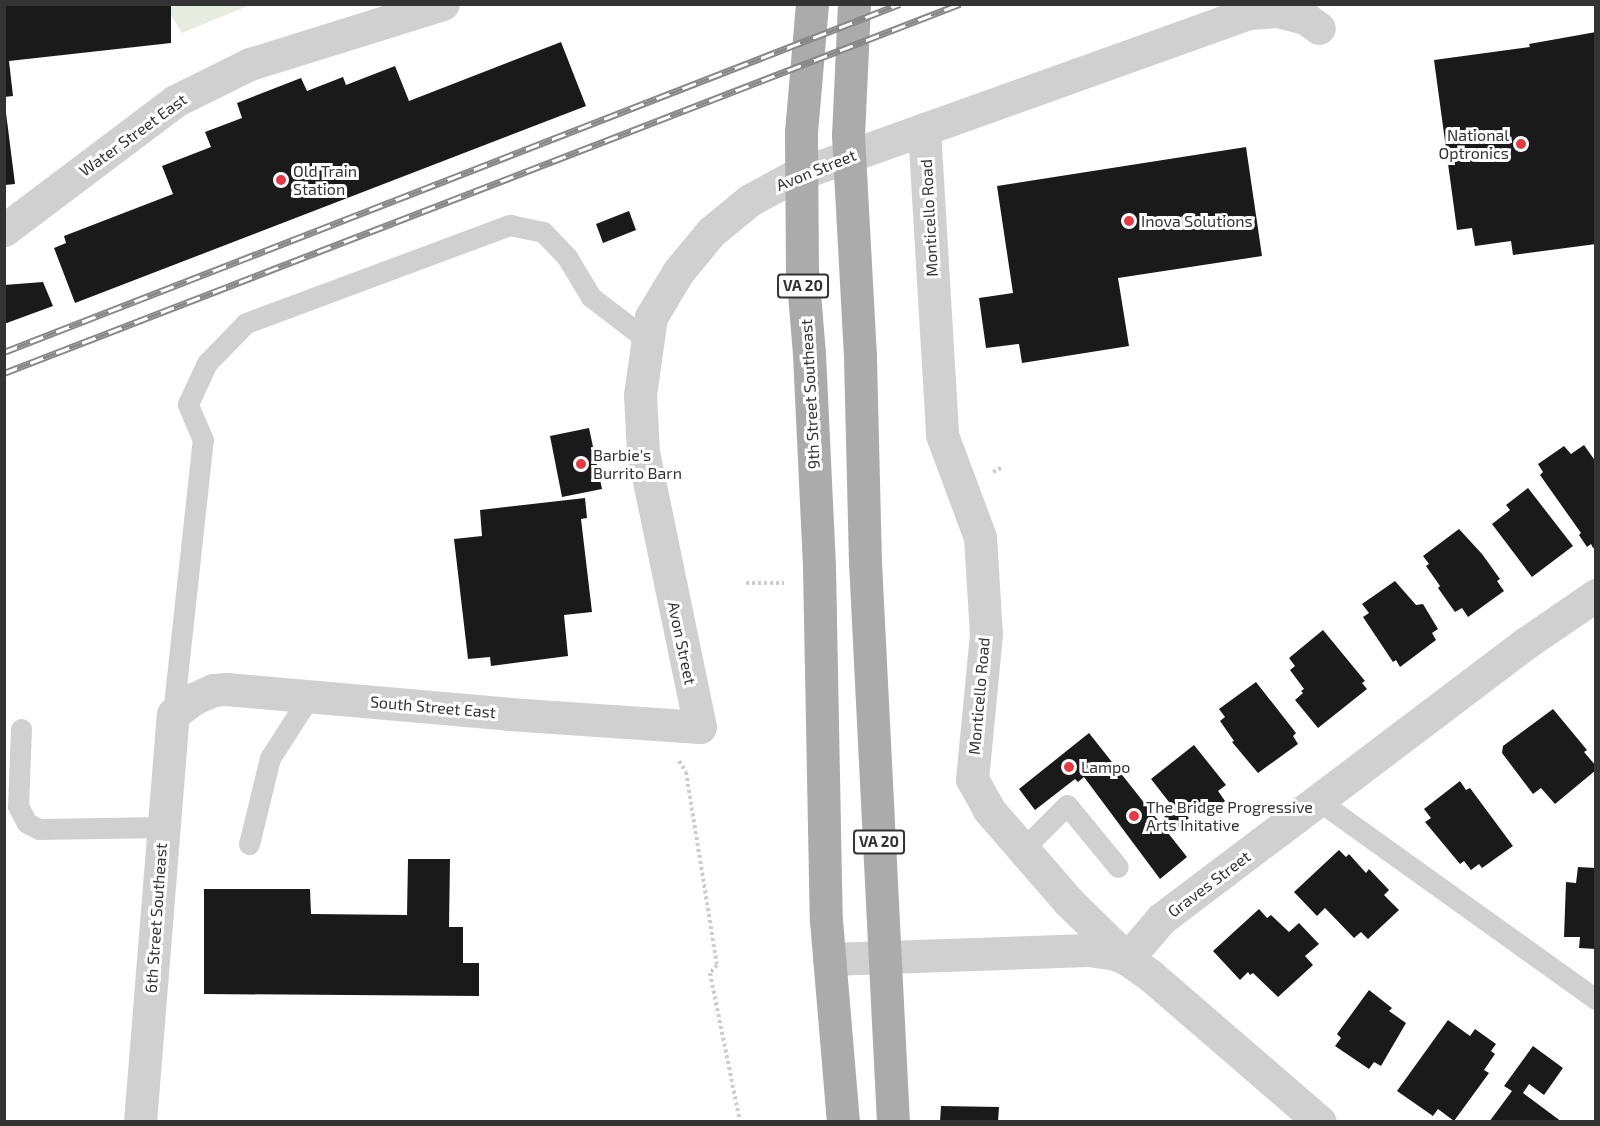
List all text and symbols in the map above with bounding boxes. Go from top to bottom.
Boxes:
street label: Water Street East [75,89,191,181]
place label: National Optronics [1438,125,1509,163]
marker: National Optronics [1514,137,1528,151]
street label: Avon Street [773,145,859,195]
street label: Monticello Road [916,159,942,277]
place label: Old Train Station [293,161,357,199]
marker: Old Train Station [274,173,288,187]
place label: Inova Solutions [1141,211,1253,231]
marker: Inova Solutions [1122,214,1136,228]
road number: VA 20 [776,274,830,298]
street label: 9th Street Southeast [796,318,824,470]
place label: Barbie's Burrito Barn [593,445,682,483]
marker: Barbie's Burrito Barn [574,457,588,471]
street label: Avon Street [664,600,700,686]
street label: Monticello Road [964,636,994,756]
street label: South Street East [369,692,497,722]
place label: Lampo [1081,757,1130,777]
marker: Lampo [1062,760,1076,774]
place label: The Bridge Progressive Arts Initative [1146,797,1313,835]
marker: The Bridge Progressive Arts Initative [1127,809,1141,823]
road number: VA 20 [852,830,906,854]
street label: 6th Street Southeast [141,842,171,994]
street label: Graves Street [1164,847,1254,921]

